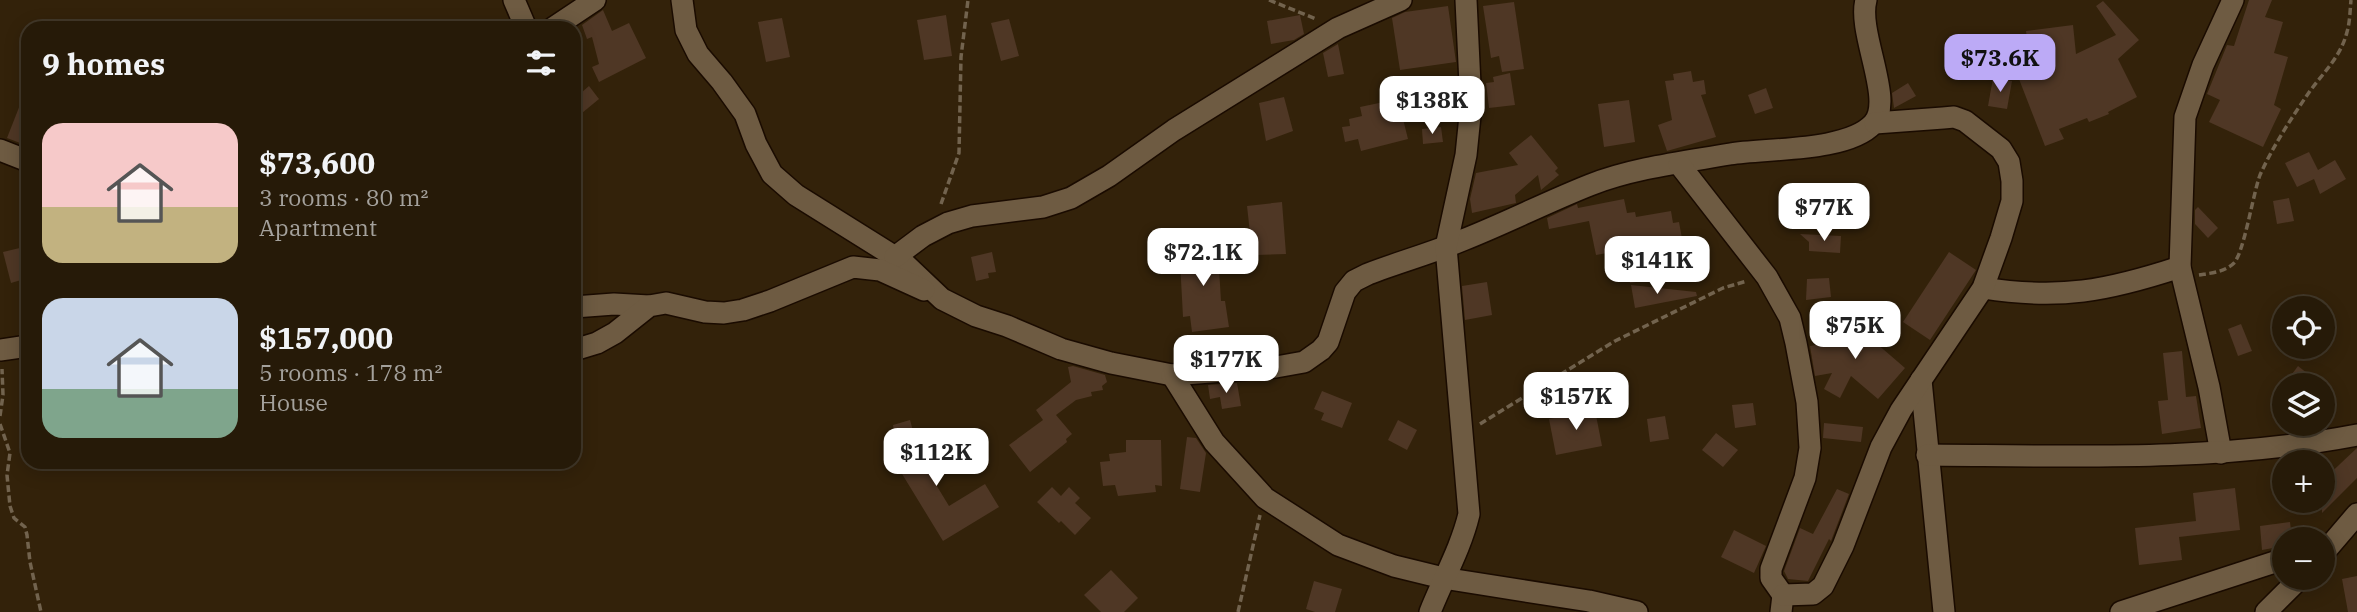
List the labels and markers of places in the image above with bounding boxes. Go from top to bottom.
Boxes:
pin: $73.6K [1943,34,2057,94]
pin: $138K [1383,76,1481,136]
pin: $77K [1783,184,1865,243]
pin: $72.1K [1146,229,1260,288]
pin: $141K [1608,236,1706,296]
pin: $75K [1814,302,1896,361]
pin: $177K [1177,336,1275,395]
pin: $157K [1527,372,1625,432]
pin: $112K [887,428,985,488]

